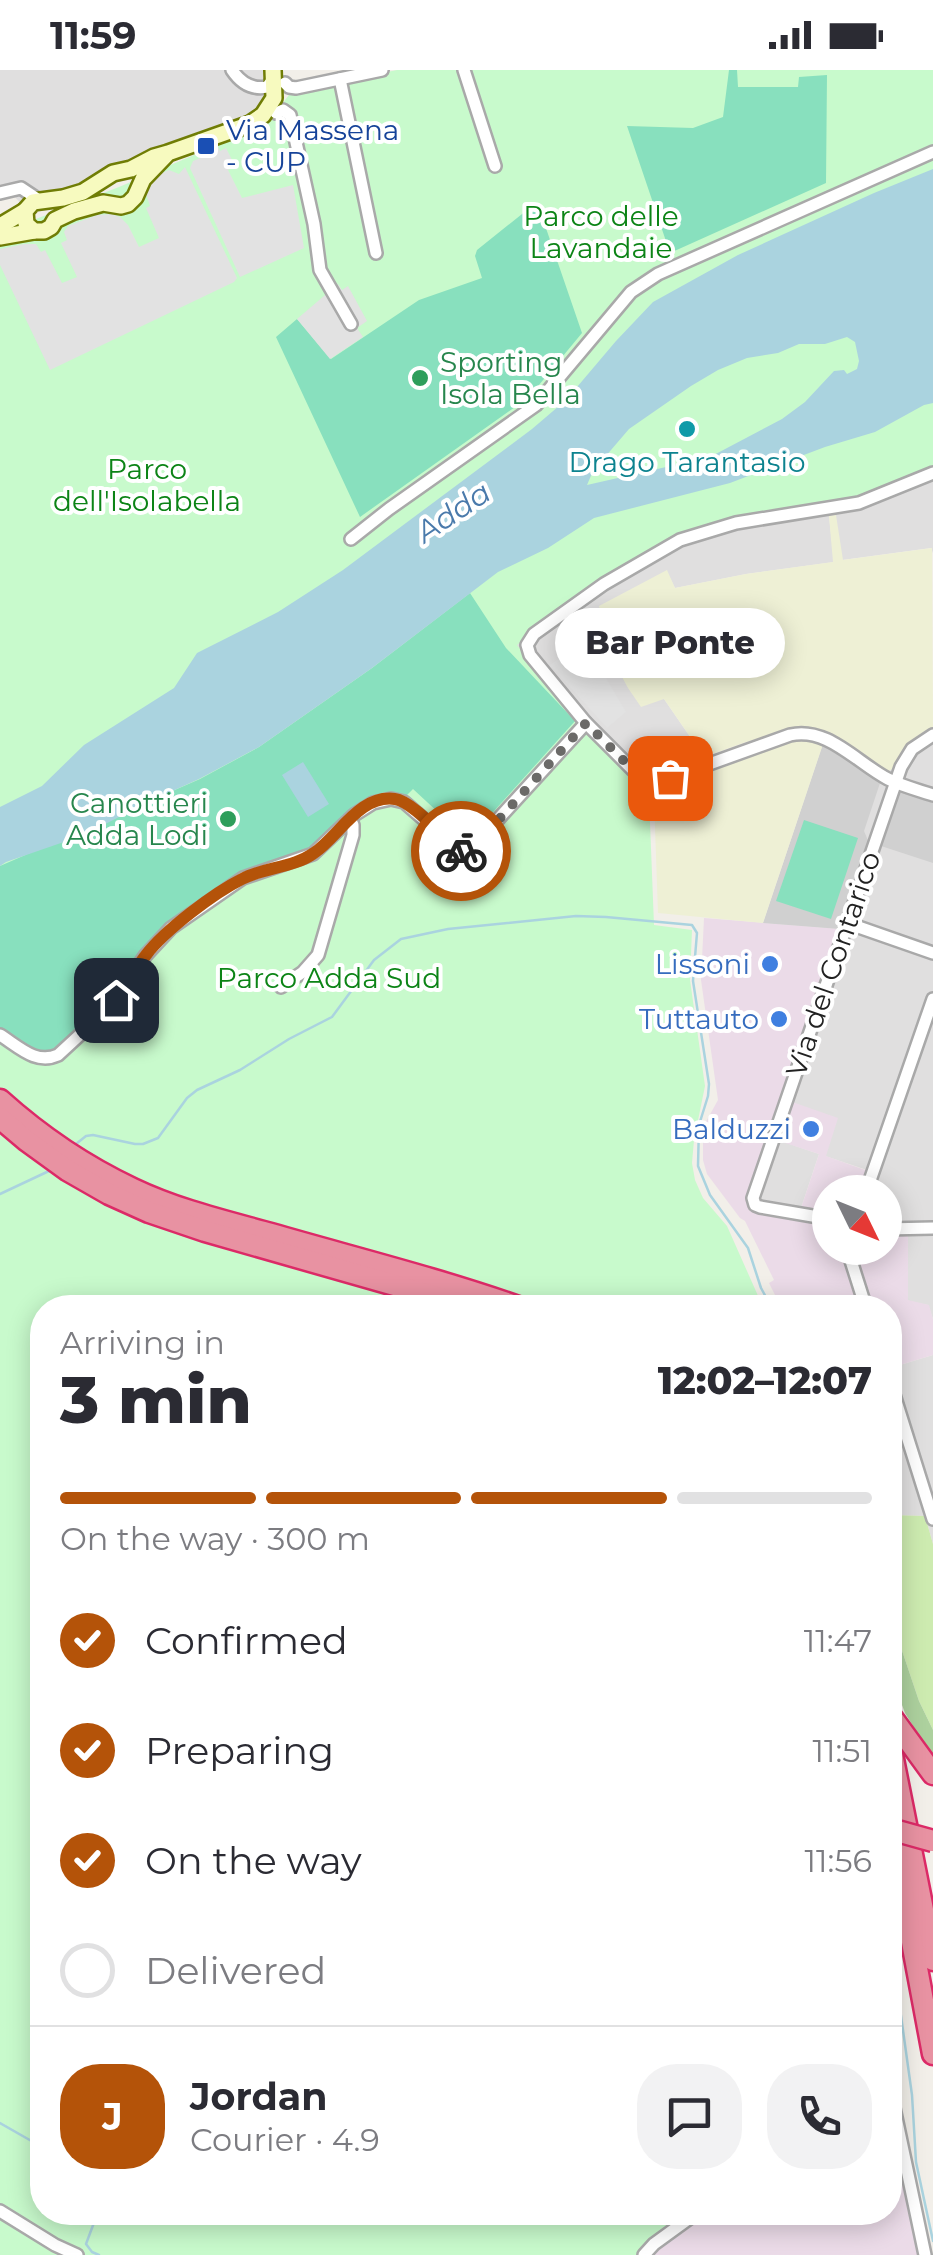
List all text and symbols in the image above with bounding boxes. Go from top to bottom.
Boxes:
text: 11:59 [50,12,137,59]
place label: Via Massena - CUP [226,113,399,179]
marker: Via Massena - CUP [195,135,217,157]
park label: Parco delle Lavandaie [523,199,679,265]
place label: Sporting Isola Bella [440,345,581,411]
marker: Sporting Isola Bella [409,367,431,389]
marker: Drago Tarantasio [676,418,698,440]
place label: Drago Tarantasio [568,445,806,479]
park label: Parco dell'Isolabella [53,452,241,518]
water label: Adda [407,474,497,551]
callout: Bar Ponte [555,608,785,678]
text: Bar Ponte [585,623,755,662]
pin [628,736,713,821]
icon: bag [643,751,698,806]
place label: Canottieri Adda Lodi [66,786,208,852]
courier [411,801,511,901]
marker: Canottieri Adda Lodi [217,808,239,830]
icon: bike [434,824,489,879]
street label: Via del Contarico [779,847,887,1081]
place label: Lissoni [655,947,750,981]
marker: Lissoni [759,953,781,975]
pin [74,958,159,1043]
park label: Parco Adda Sud [217,961,441,995]
icon: home [89,973,144,1028]
place label: Tuttauto [639,1002,759,1036]
marker: Tuttauto [768,1008,790,1030]
place label: Balduzzi [672,1112,791,1146]
marker: Balduzzi [800,1118,822,1140]
north arrow [812,1175,902,1265]
map controls [812,1175,902,1265]
text: Arriving in [60,1323,225,1362]
text: 12:02–12:07 [658,1357,872,1404]
text: 3 min [60,1360,252,1439]
text: On the way · 300 m [60,1519,370,1558]
icon: check [60,1613,115,1668]
text: Confirmed [145,1617,348,1664]
text: 11:47 [804,1621,872,1660]
icon: check [60,1723,115,1778]
text: Preparing [145,1727,334,1774]
text: 11:51 [812,1731,872,1770]
icon: check [60,1833,115,1888]
text: On the way [145,1837,362,1884]
text: 11:56 [805,1841,872,1880]
text: Delivered [145,1947,326,1994]
button: chat [637,2064,742,2169]
button: phone [767,2064,872,2169]
text: Jordan [190,2073,328,2120]
text: J [102,2093,123,2140]
text: Courier · 4.9 [190,2120,380,2159]

